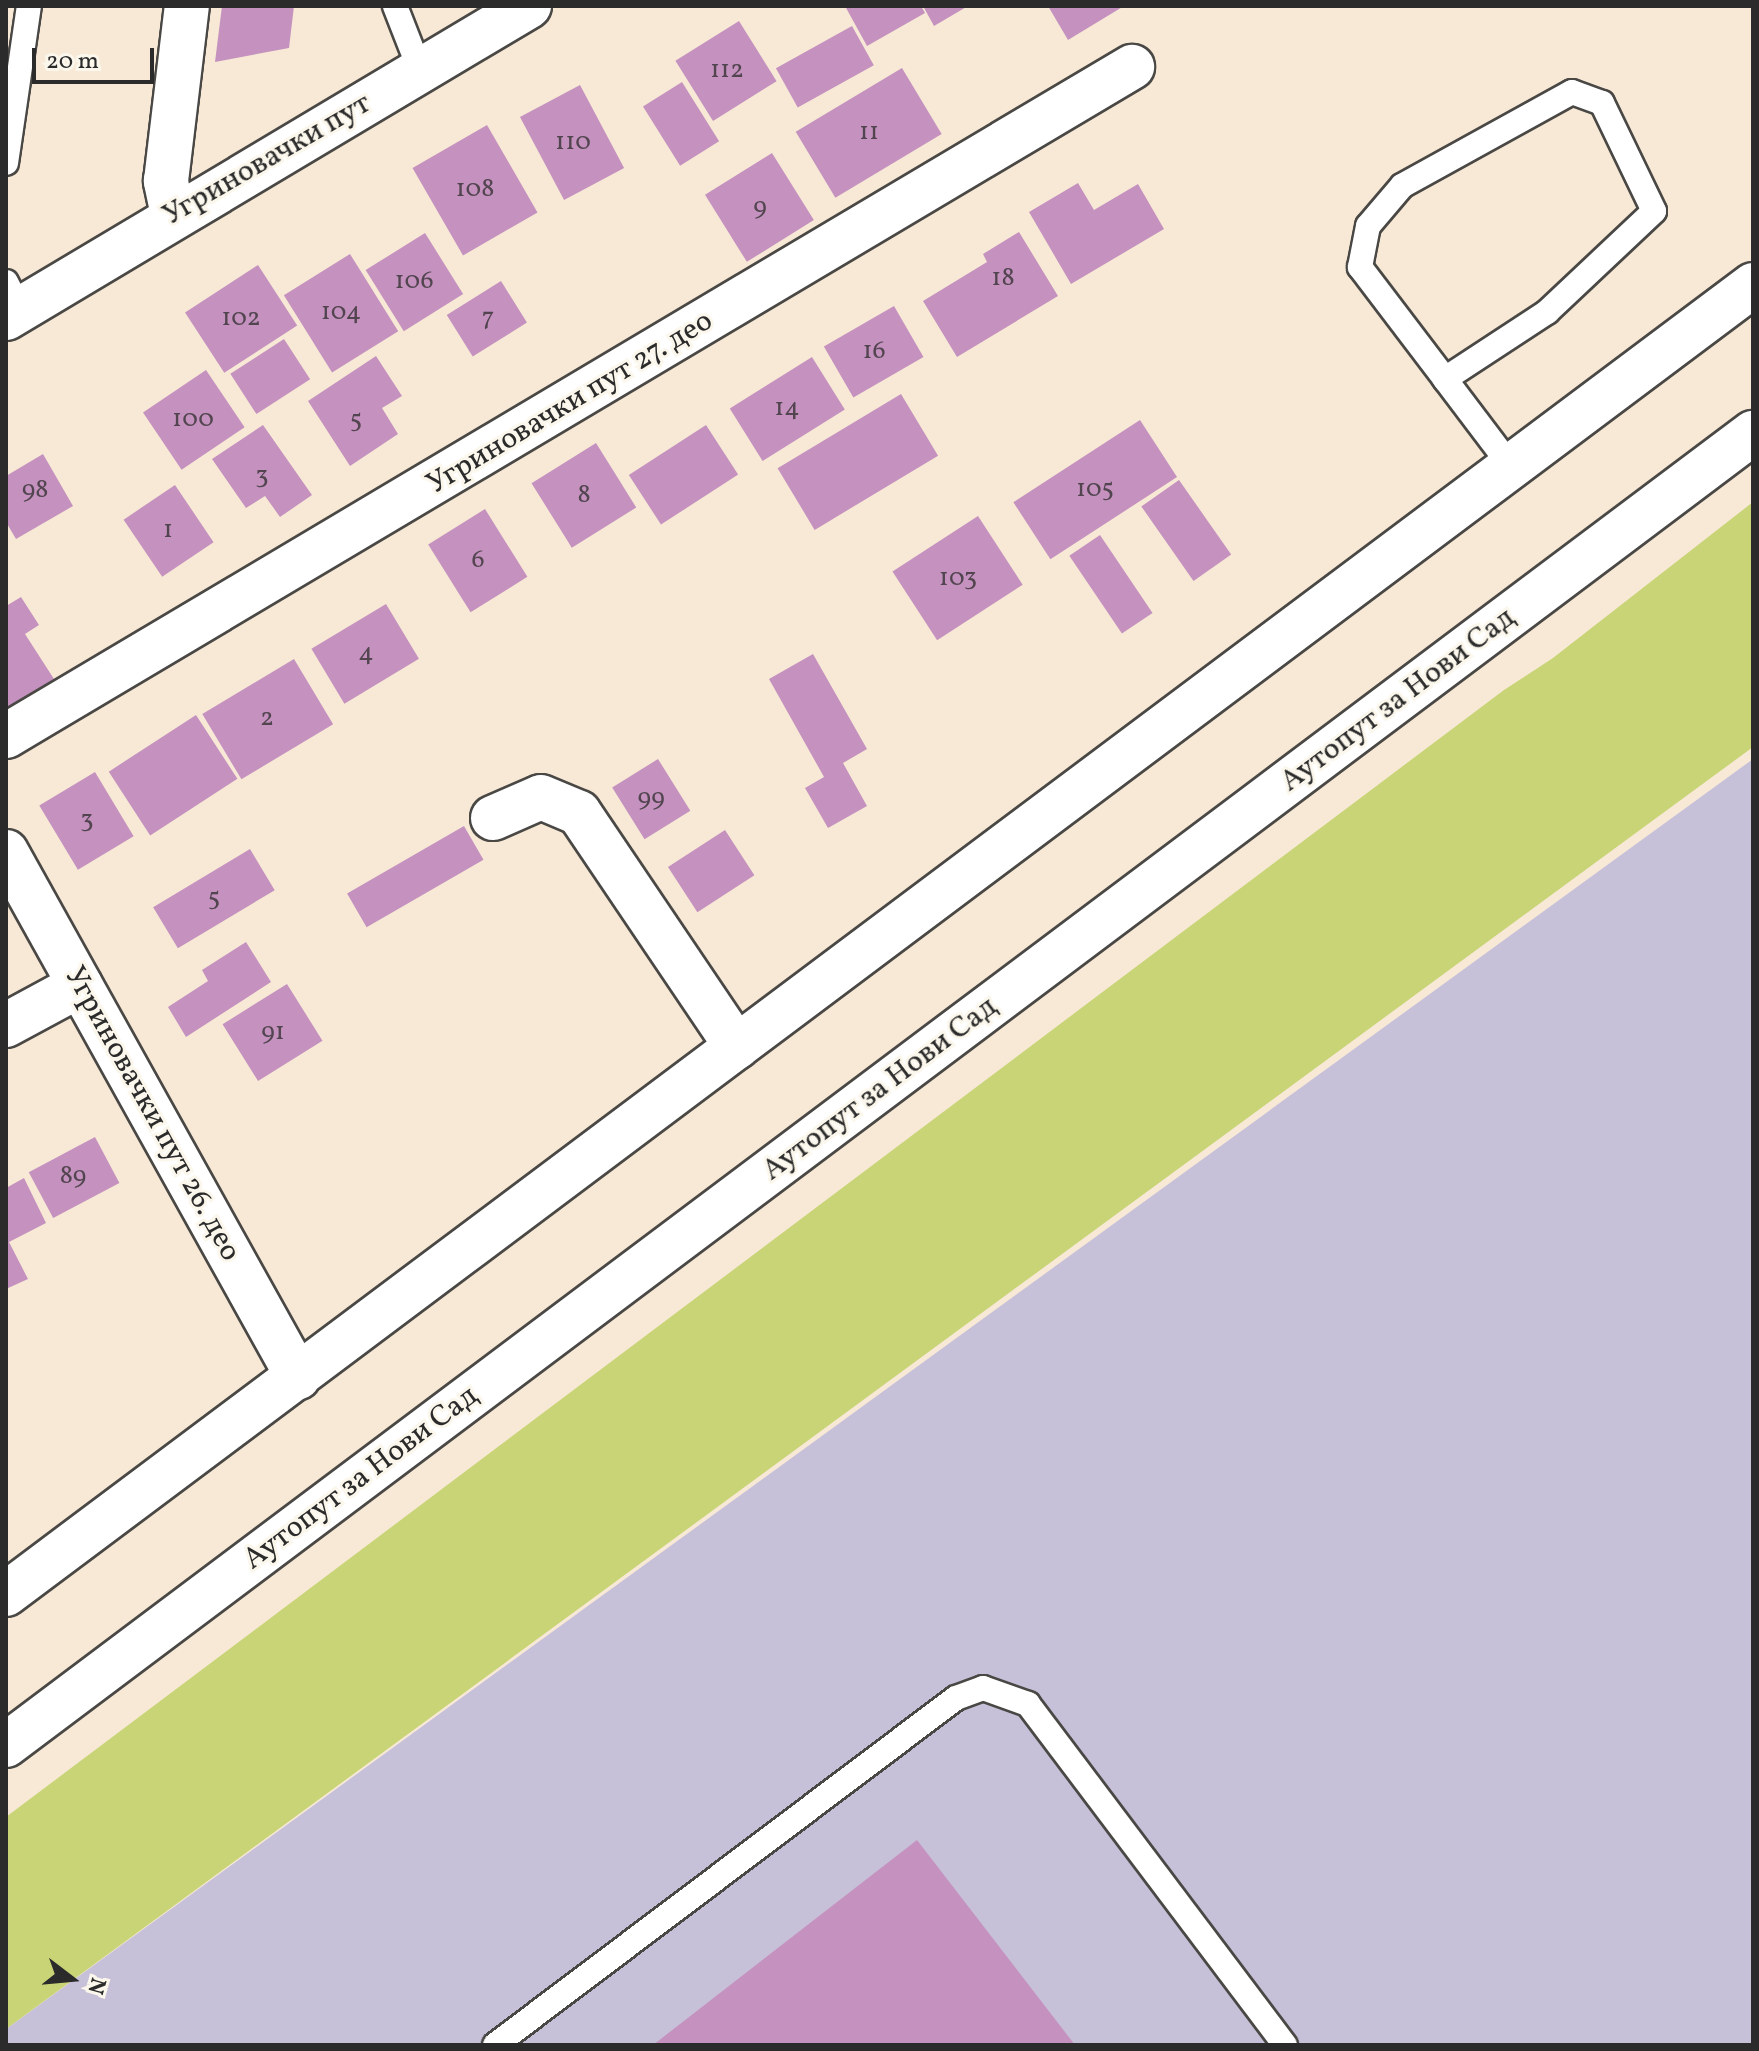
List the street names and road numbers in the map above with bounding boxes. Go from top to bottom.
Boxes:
street label: Угриновачки пут [157,86,377,234]
street label: Угриновачки пут 27. део [420,303,720,503]
street label: Аутопут за Нови Сад [1273,600,1523,800]
street label: Угриновачки пут 26. део [56,960,248,1268]
street label: Аутопут за Нови Сад [755,989,1005,1189]
street label: Аутопут за Нови Сад [236,1378,486,1578]

